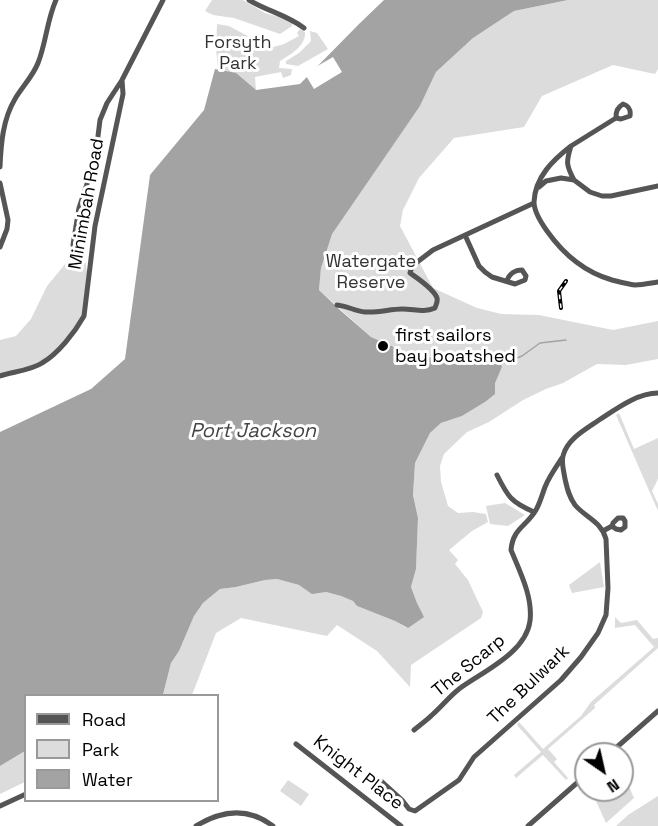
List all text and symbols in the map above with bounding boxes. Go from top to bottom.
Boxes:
park label: Forsyth Park [204,32,272,74]
street label: Minimbah Road [65,137,109,271]
park label: Watergate Reserve [326,251,416,294]
place label: first sailors bay boatshed [395,325,516,368]
marker: first sailors bay boatshed [376,339,390,353]
water label: Port Jackson [190,420,316,444]
street label: The Scarp [428,630,510,702]
street label: The Bulwark [484,641,574,729]
legend [24,694,219,802]
text: Road [82,708,126,731]
street label: Knight Place [309,731,407,815]
text: Park [82,738,119,761]
north arrow [574,742,634,802]
text: Water [82,768,133,791]
text: N [603,774,624,797]

